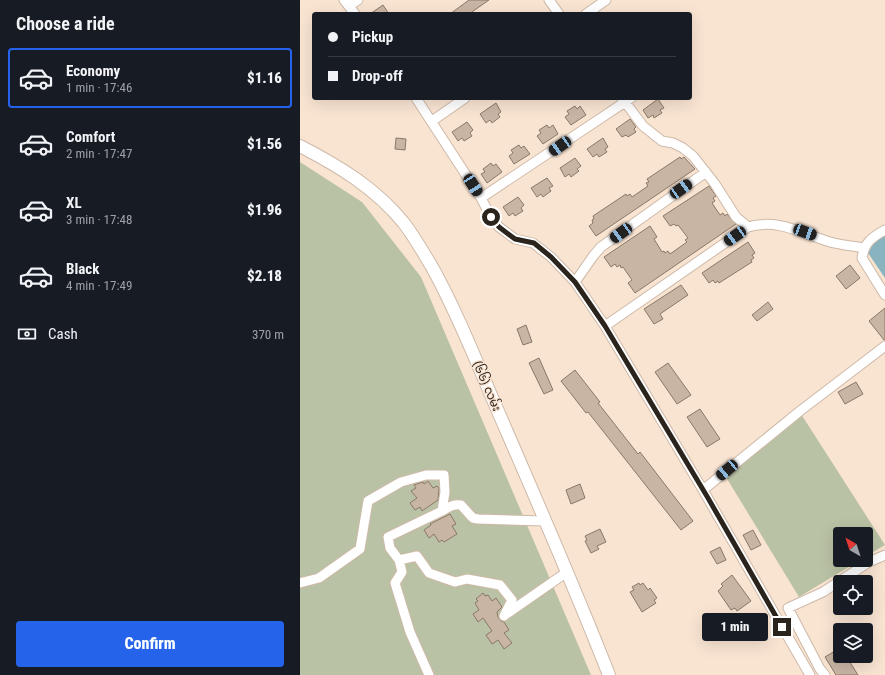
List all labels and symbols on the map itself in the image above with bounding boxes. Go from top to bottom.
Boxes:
car [547,134,573,158]
car [461,172,485,198]
car [668,177,694,201]
route start [482,208,500,226]
car [608,221,634,245]
car [792,222,818,242]
car [722,224,748,248]
street label: (၆၆) လမ်း [470,358,506,413]
car [714,458,740,482]
north arrow [833,527,873,567]
callout: 1 min [702,613,768,641]
route end [773,618,791,636]

